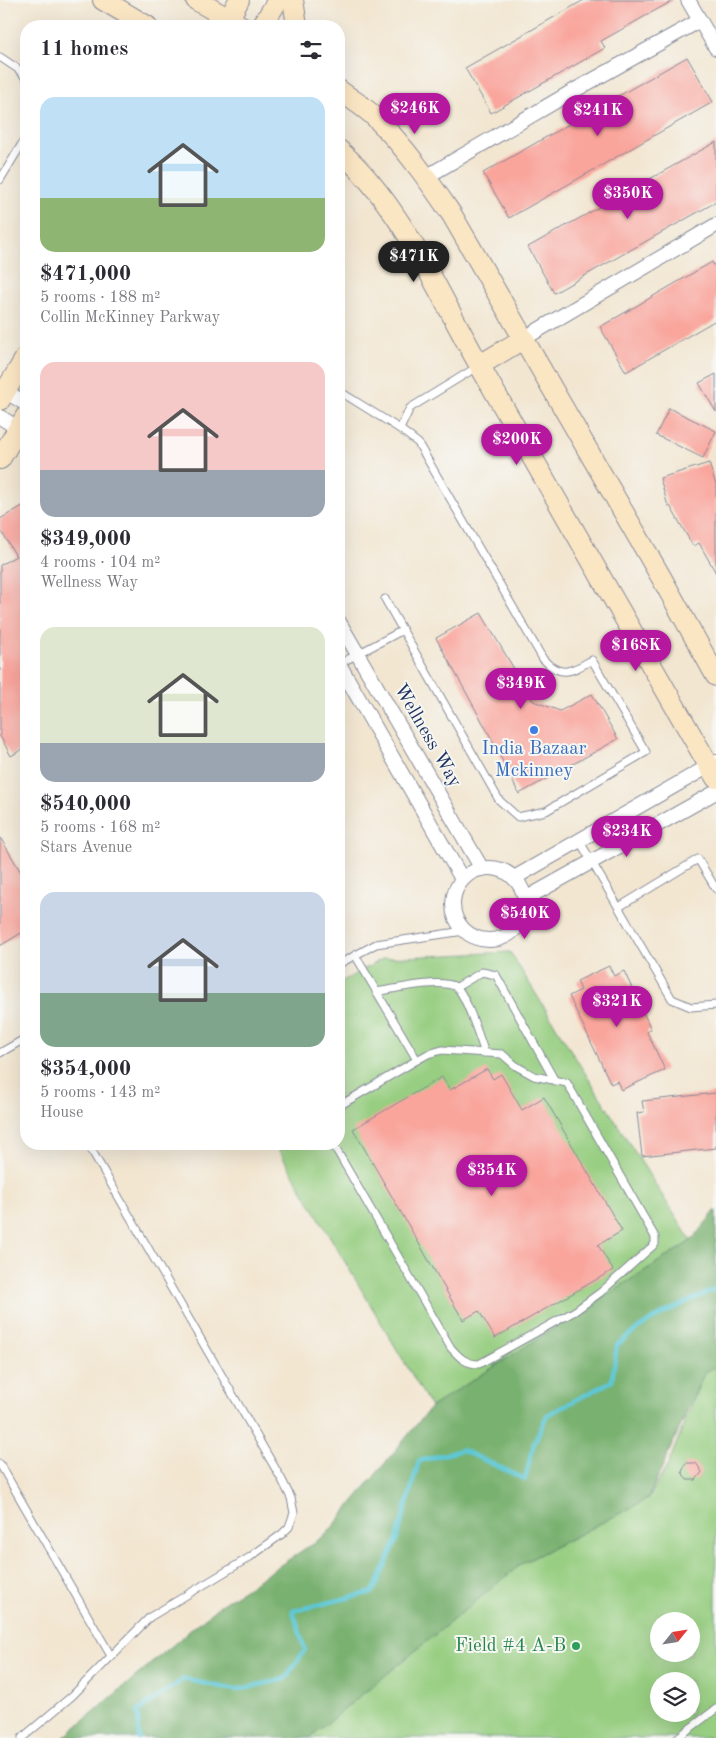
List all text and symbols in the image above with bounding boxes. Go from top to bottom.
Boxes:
icon: filters [297,36,325,64]
text: 11 homes [40,39,128,60]
pin: $246K [380,92,450,135]
pin: $241K [563,94,633,137]
text: $246K [390,101,440,117]
text: $241K [573,103,623,119]
icon: home [138,130,228,220]
pin: $350K [593,178,663,220]
text: $350K [603,186,653,202]
pin: $471K [379,240,449,283]
text: $471K [389,249,439,265]
text: $471,000 [40,264,131,285]
text: 5 rooms · 188 m² [40,290,160,306]
text: Collin McKinney Parkway [40,310,220,326]
icon: home [138,395,228,485]
pin: $200K [482,424,552,466]
text: $200K [492,432,542,448]
text: $349,000 [40,529,131,550]
text: 4 rooms · 104 m² [40,555,160,571]
text: Wellness Way [40,575,138,591]
pin: $168K [601,630,671,672]
text: $168K [611,638,661,654]
icon: home [138,660,228,750]
pin: $349K [486,668,556,710]
text: $349K [496,676,546,692]
street label: Wellness Way [390,681,464,791]
marker: India Bazaar Mckinney [528,724,540,736]
place label: India Bazaar Mckinney [482,740,587,781]
text: $540,000 [40,794,131,815]
pin: $234K [592,816,662,858]
text: 5 rooms · 168 m² [40,820,160,836]
text: $234K [602,824,652,840]
text: Stars Avenue [40,840,132,856]
pin: $540K [490,898,560,940]
text: $540K [500,906,550,922]
icon: home [138,925,228,1015]
pin: $321K [582,986,652,1028]
text: $321K [592,994,642,1010]
text: $354,000 [40,1059,131,1080]
text: 5 rooms · 143 m² [40,1085,160,1101]
text: House [40,1105,83,1121]
pin: $354K [457,1154,527,1197]
text: $354K [467,1163,517,1179]
north arrow [650,1612,700,1662]
map controls [650,1612,700,1722]
place label: Field #4 A-B [455,1637,566,1656]
marker: Field #4 A-B [570,1640,582,1652]
button: layers [650,1672,700,1722]

